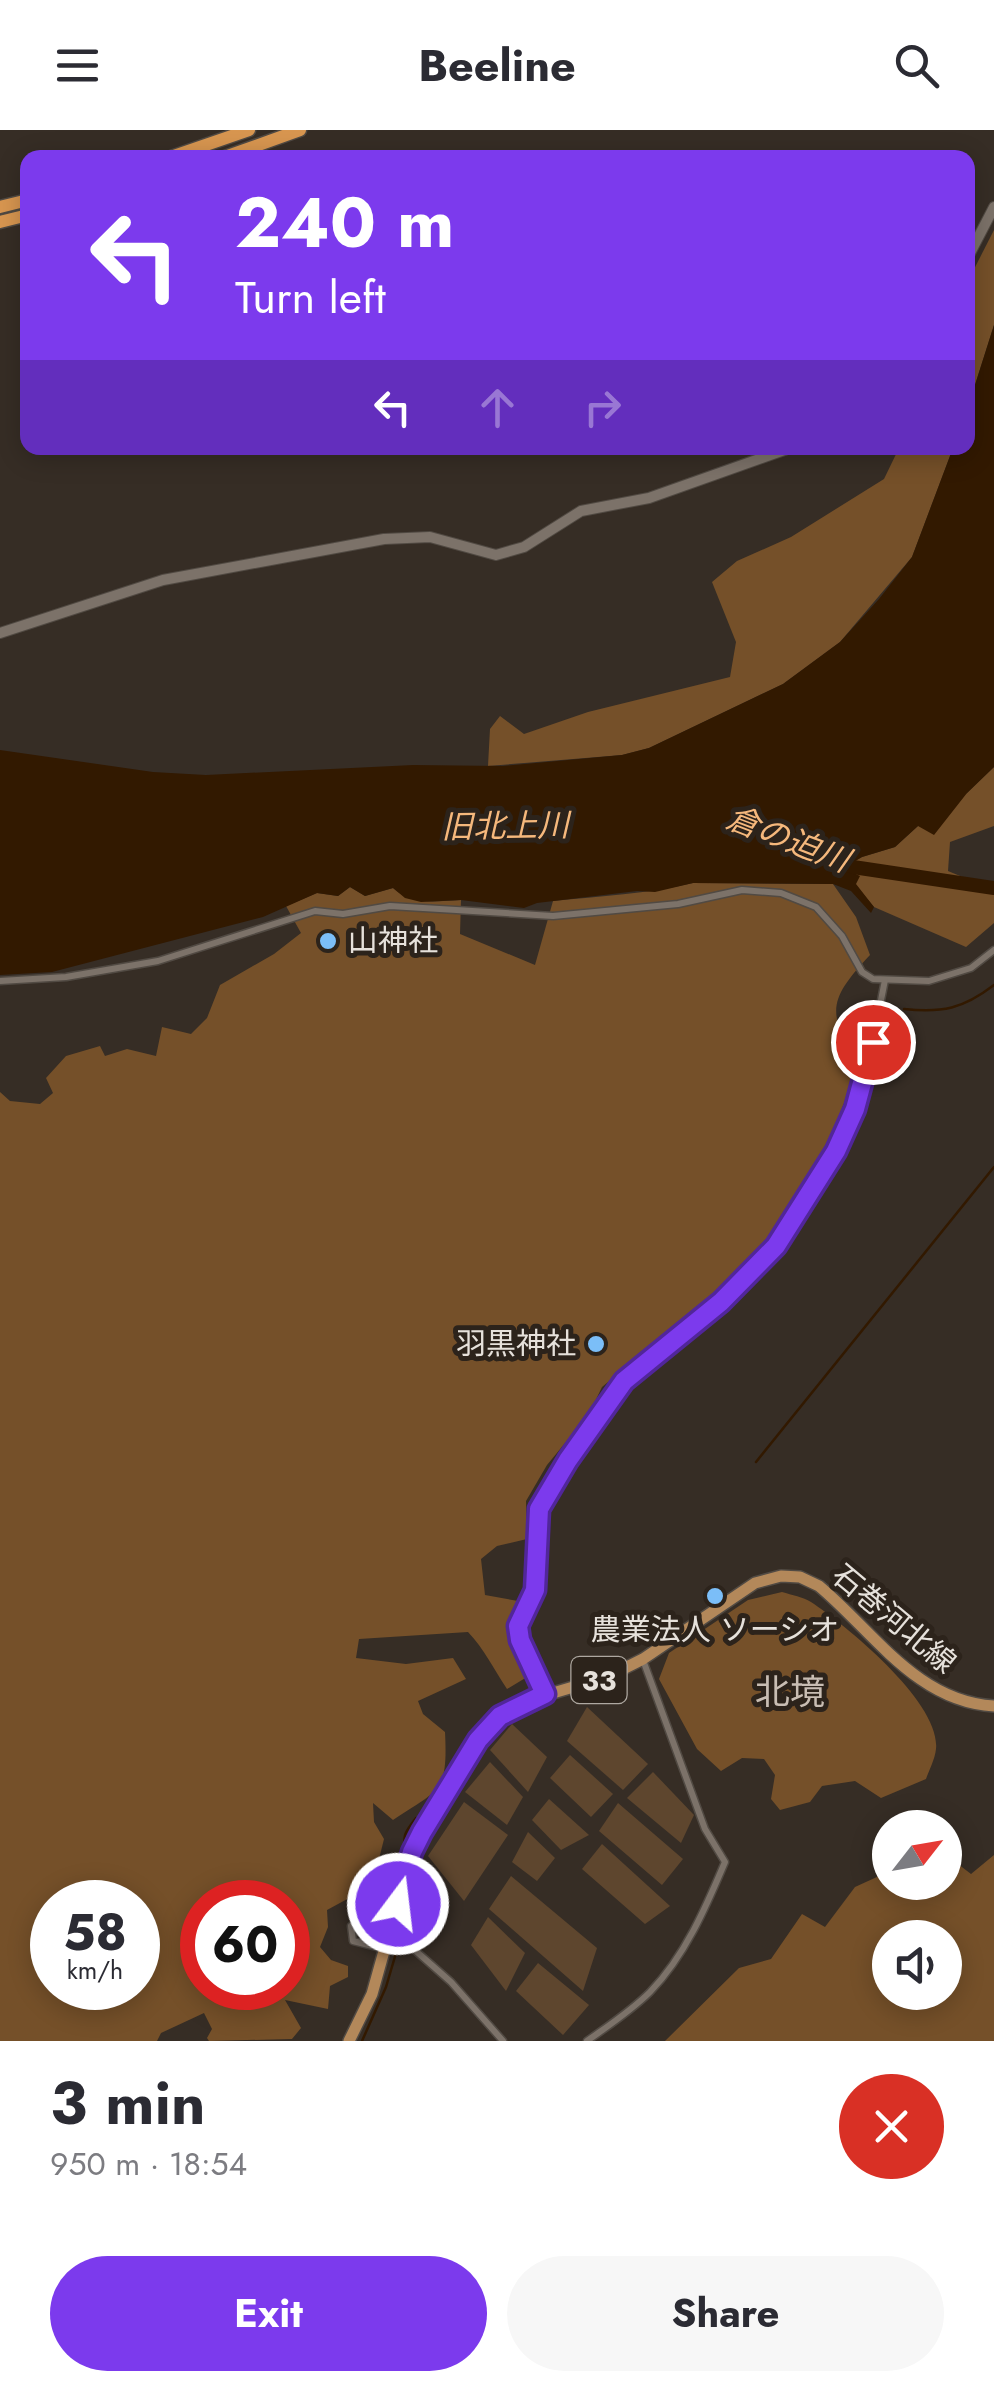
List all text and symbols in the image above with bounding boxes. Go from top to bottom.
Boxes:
text: Beeline [418,33,576,98]
icon: menu [50,38,105,93]
icon: search [889,38,944,93]
text: 240 m [235,172,455,273]
icon: left [70,190,200,320]
text: Turn left [235,265,386,330]
icon: left [365,380,420,435]
icon: ahead [470,380,525,435]
icon: right [575,380,630,435]
water label: 倉の迫川 [720,795,859,884]
water label: 旧北上川 [441,802,572,850]
place label: 山神社 [348,919,438,962]
marker: 山神社 [317,930,339,952]
pin [831,1000,916,1085]
icon: arrive [846,1015,901,1070]
place label: 羽黒神社 [456,1322,576,1365]
marker: 羽黒神社 [585,1333,607,1355]
street label: 石巻河北線 [823,1554,966,1683]
marker: 農業法人 ソーシオ [704,1585,726,1607]
place label: 農業法人 ソーシオ [591,1608,839,1651]
road number: 33 [572,1657,626,1703]
district label: 北境 [755,1667,825,1717]
north arrow [872,1810,962,1900]
map controls [872,1810,962,2010]
position arrow [346,1852,450,1956]
speed limit sign: 60 [180,1880,310,2010]
text: 58 [63,1896,127,1969]
button: sound [872,1920,962,2010]
text: km/h [67,1952,123,1988]
text: 3 min [50,2060,206,2147]
button: close [839,2074,944,2179]
text: 950 m · 18:54 [50,2141,247,2187]
button: Exit [50,2256,487,2371]
button: Share [507,2256,944,2371]

